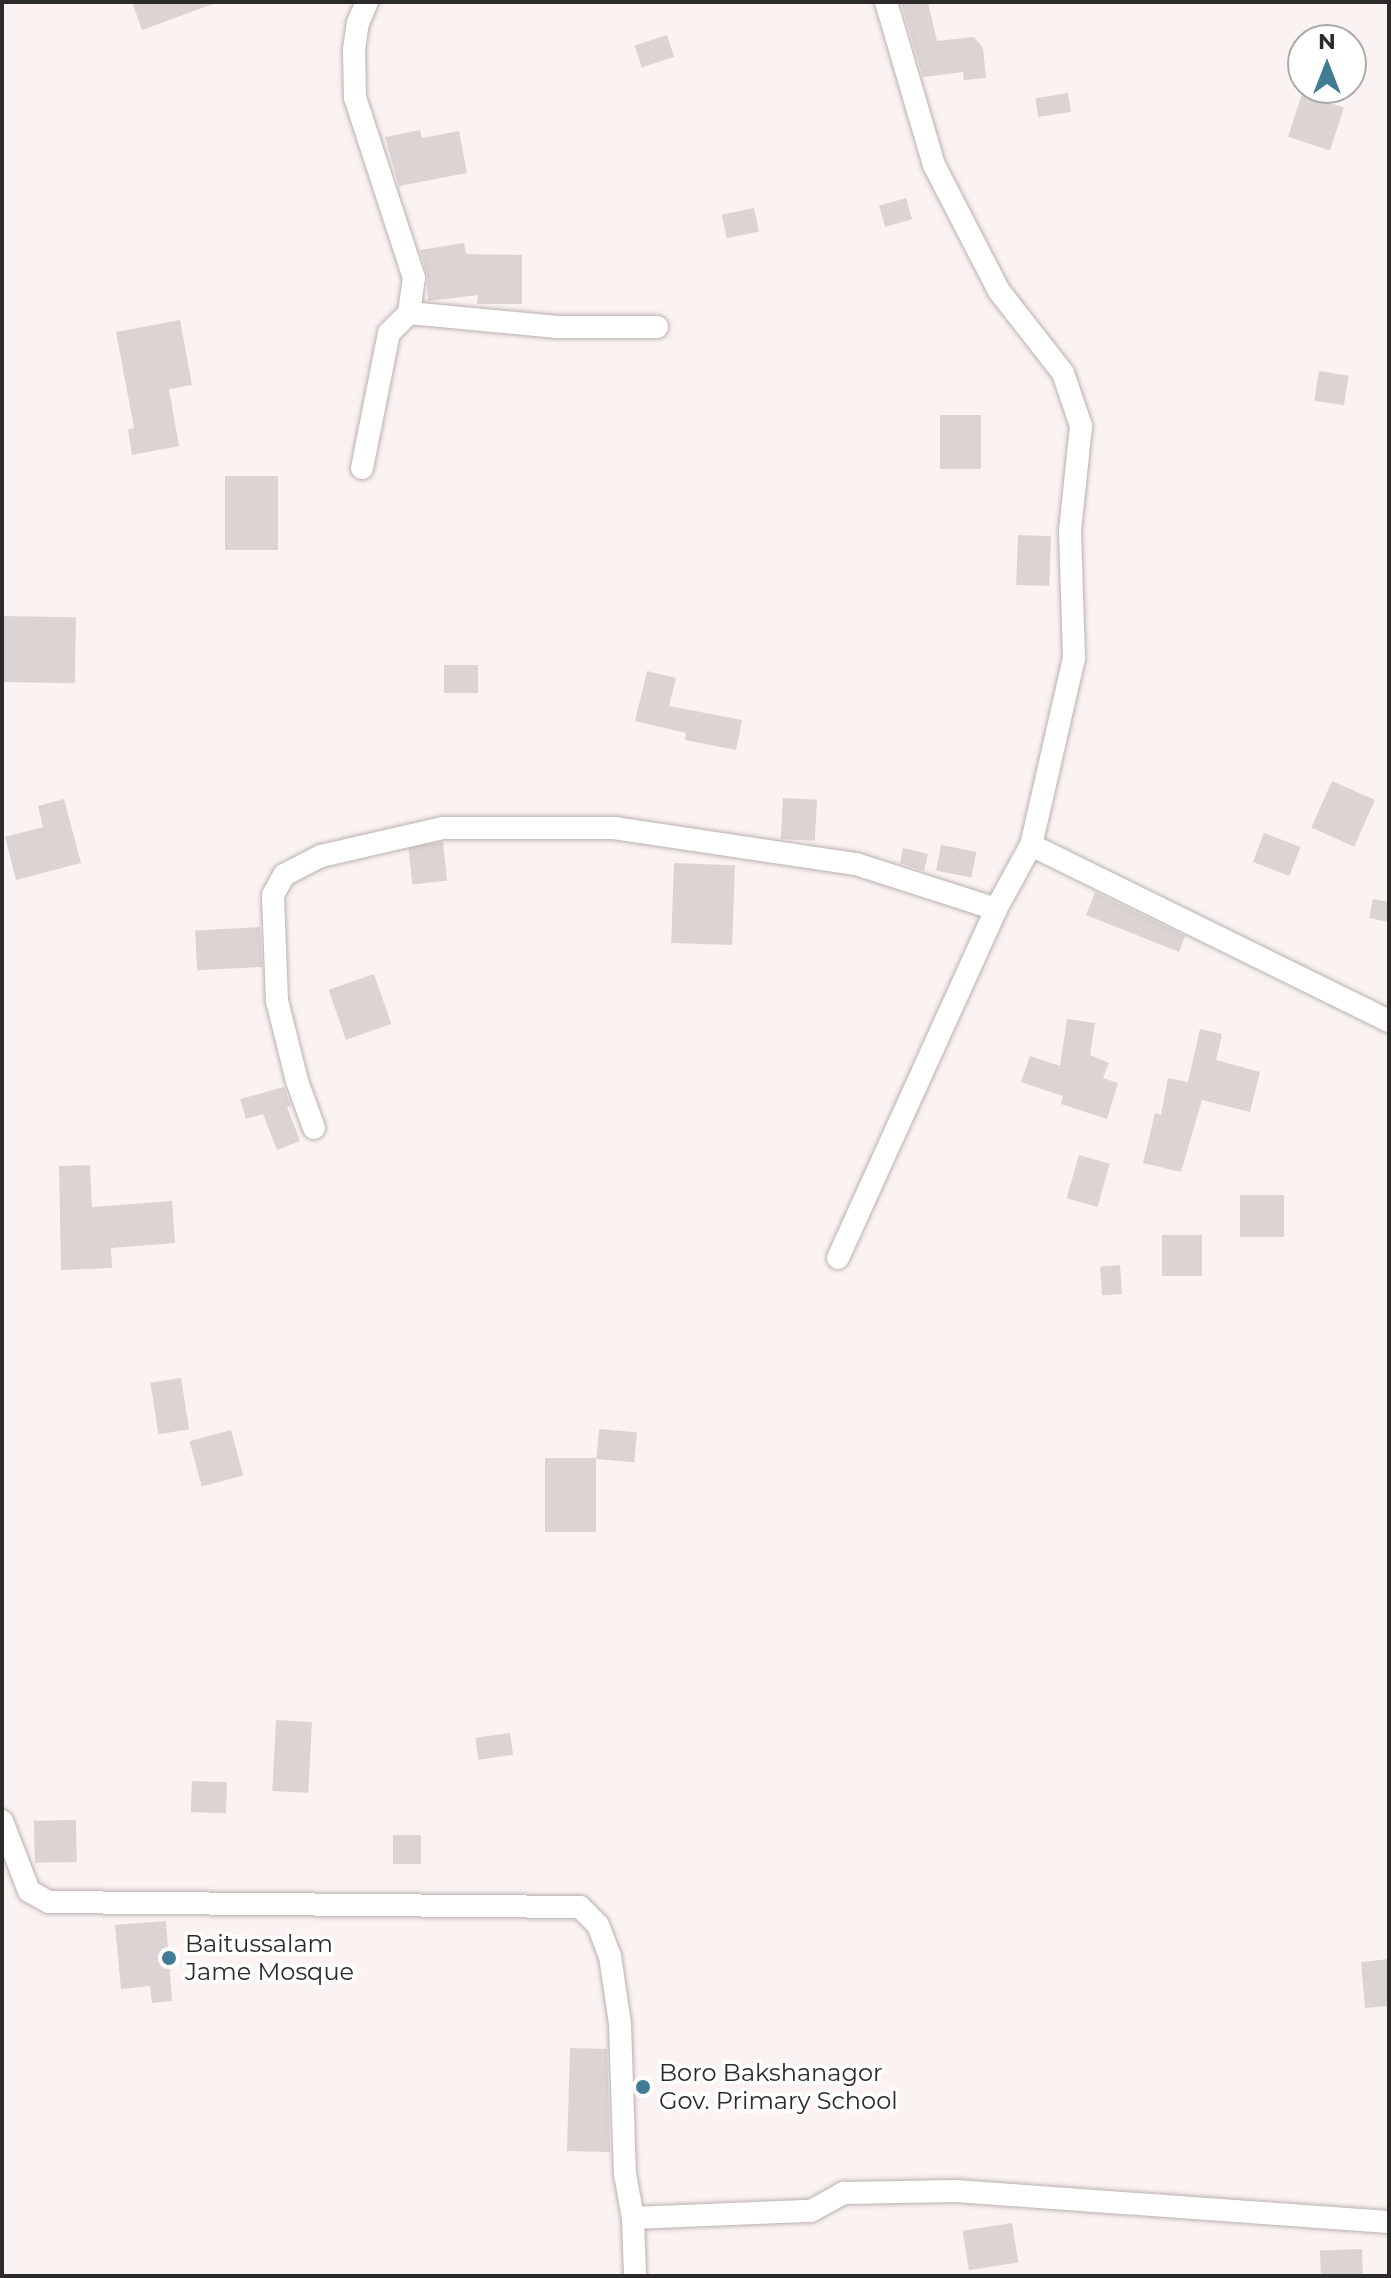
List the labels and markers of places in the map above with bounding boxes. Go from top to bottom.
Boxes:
place label: Baitussalam Jame Mosque [185,1930,354,1986]
marker: Baitussalam Jame Mosque [160,1949,178,1967]
place label: Boro Bakshanagor Gov. Primary School [659,2059,898,2115]
marker: Boro Bakshanagor Gov. Primary School [634,2078,652,2096]

